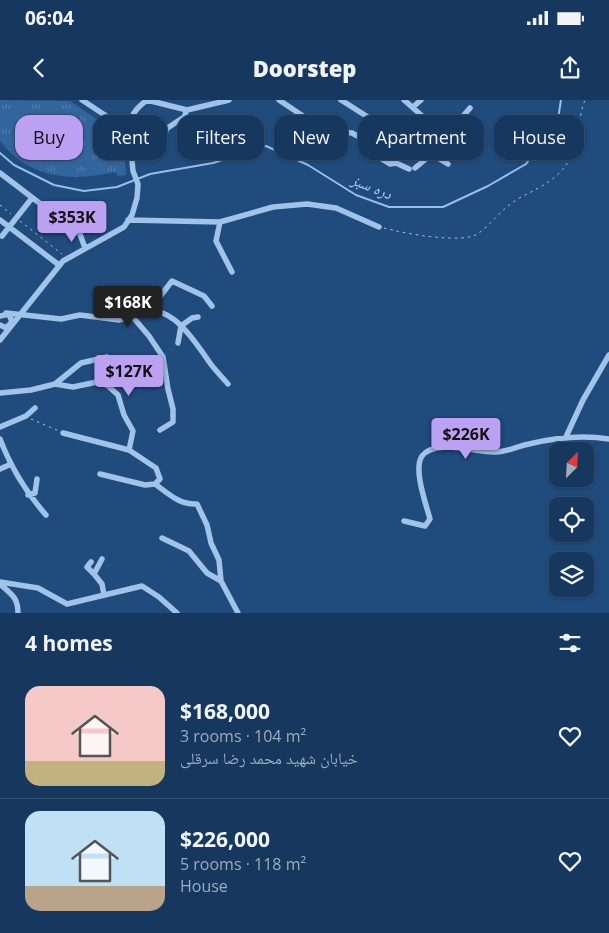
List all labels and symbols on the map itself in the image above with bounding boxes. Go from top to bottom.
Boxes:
water label: دره سبز [348,168,396,203]
pin: $353K [37,200,107,243]
pin: $168K [93,286,163,328]
pin: $127K [94,354,164,397]
pin: $226K [431,418,501,460]
north arrow [549,442,594,488]

